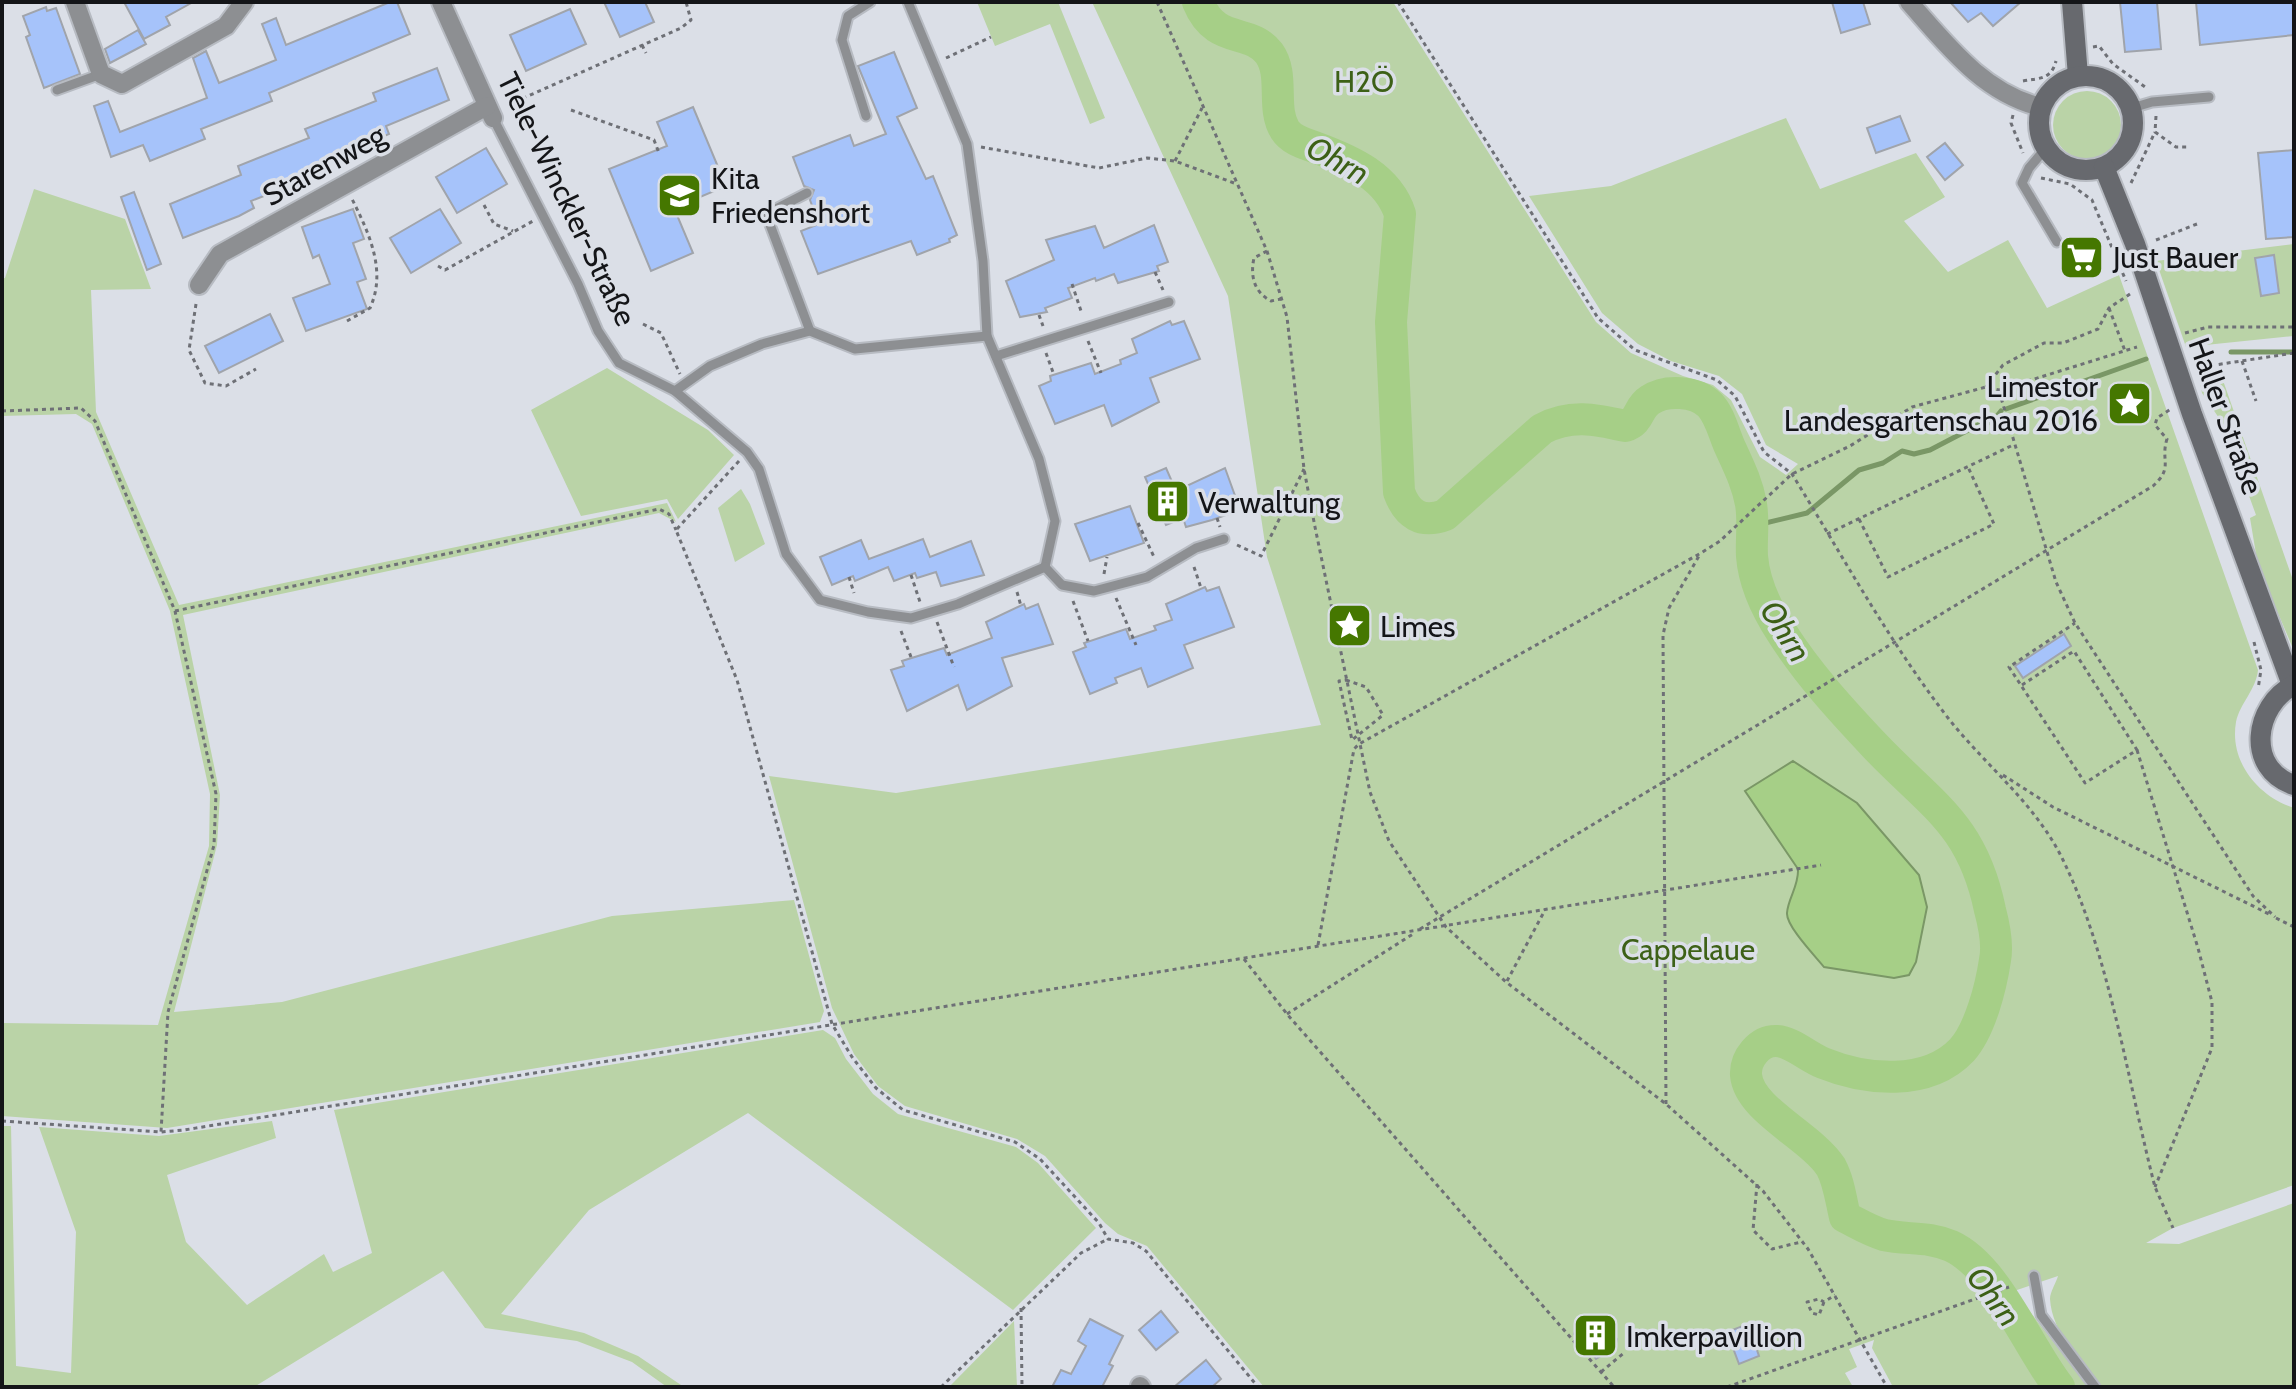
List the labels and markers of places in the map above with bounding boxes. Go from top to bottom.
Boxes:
place label: Kita Friedenshort [711,160,870,231]
school or university icon: Kita Friedenshort [656,171,704,219]
supermarket icon: Just Bauer [2058,233,2106,281]
place label: Just Bauer [2112,239,2239,276]
place label: Limestor Landesgartenschau 2016 [1784,368,2099,439]
place icon: Limestor Landesgartenschau 2016 [2105,379,2153,427]
building icon: Verwaltung [1143,478,1191,526]
place label: Verwaltung [1198,484,1341,521]
place icon: Limes [1325,602,1373,650]
place label: Limes [1380,608,1455,645]
building icon: Imkerpavillion [1571,1312,1619,1360]
place label: Imkerpavillion [1626,1318,1803,1355]

